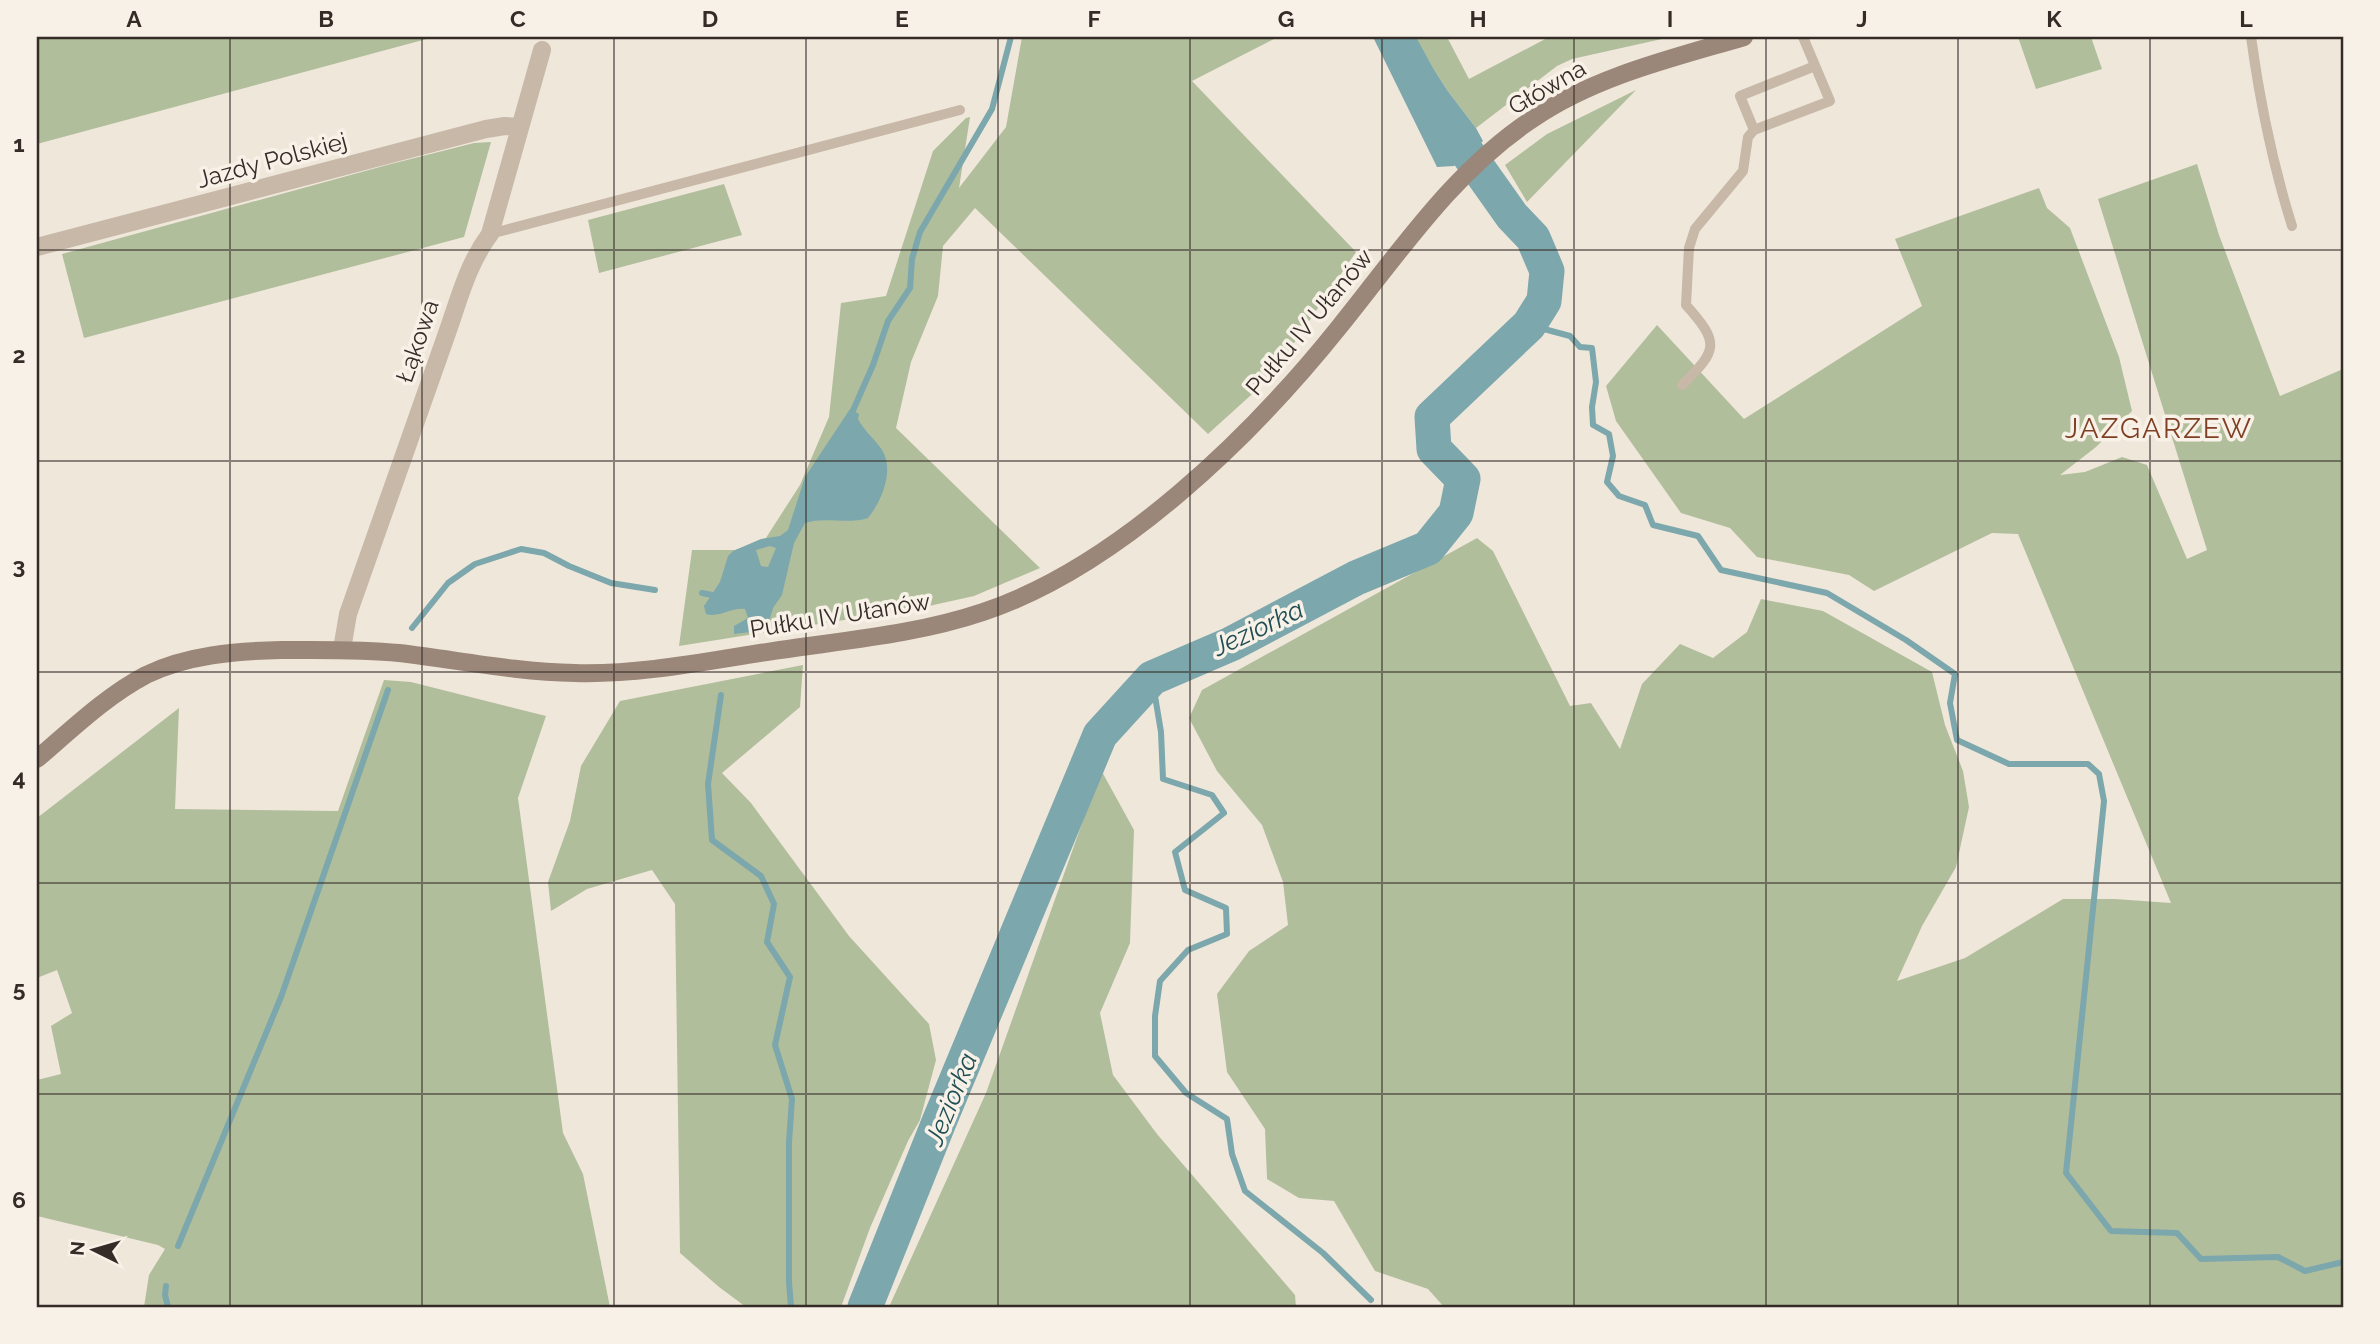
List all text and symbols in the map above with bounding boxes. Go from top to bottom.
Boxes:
text: A [126,5,142,32]
text: B [318,5,334,32]
text: C [510,5,526,32]
text: D [702,5,718,32]
text: E [895,5,909,32]
text: F [1087,5,1101,32]
text: G [1278,5,1294,32]
text: H [1469,5,1487,32]
text: I [1667,5,1673,32]
text: J [1856,5,1868,32]
text: K [2046,5,2062,32]
text: L [2239,5,2253,32]
street label: Główna [1503,53,1591,121]
street label: Jazdy Polskiej [194,126,350,194]
text: 1 [13,130,25,157]
street label: Pułku IV Ułanów [1239,243,1379,401]
street label: Łąkowa [389,296,445,386]
text: 2 [13,341,25,368]
district label: JAZGARZEW [2065,412,2253,445]
text: 3 [13,552,25,579]
street label: Pułku IV Ułanów [748,586,933,644]
water label: Jeziorka [1207,594,1308,662]
text: 4 [12,764,26,791]
text: 5 [13,975,26,1002]
water label: Jeziorka [919,1049,983,1150]
text: 6 [12,1186,26,1213]
north arrow [60,1214,130,1284]
text: N [65,1240,89,1257]

